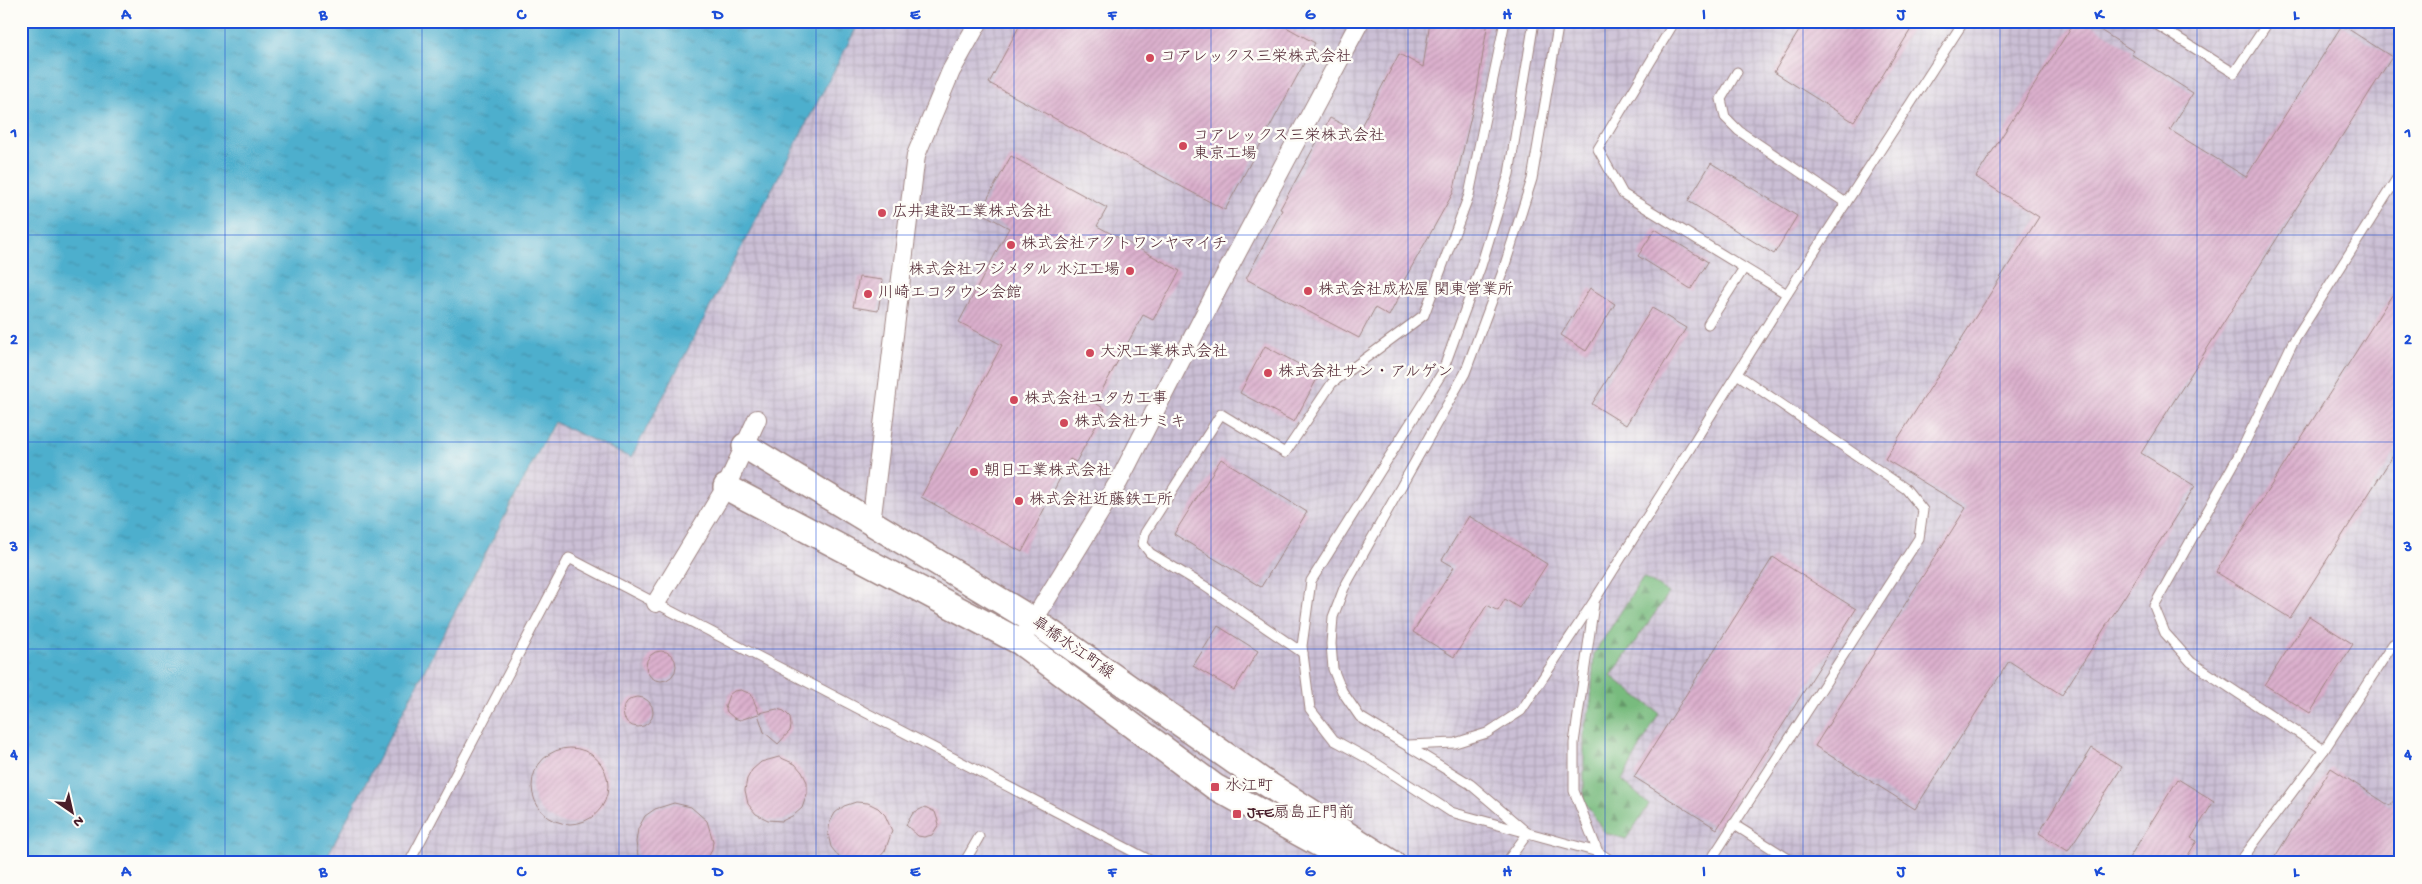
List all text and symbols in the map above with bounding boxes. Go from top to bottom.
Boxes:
text: A [120,7,132,26]
text: B [318,7,328,26]
text: C [516,7,527,26]
text: D [711,7,724,26]
text: E [910,7,921,26]
text: F [1107,7,1118,26]
text: G [1305,7,1316,26]
text: H [1502,7,1512,26]
text: I [1702,7,1706,26]
text: J [1896,7,1907,26]
text: K [2094,7,2106,26]
text: L [2293,7,2300,26]
place label: コアレックス三栄株式会社 [1160,47,1352,68]
marker: コアレックス三栄株式会社 [1144,52,1156,64]
text: 1 [10,125,17,144]
text: 1 [2404,125,2411,144]
place label: コアレックス三栄株式会社 東京工場 [1193,126,1385,165]
marker: コアレックス三栄株式会社 東京工場 [1177,140,1189,152]
place label: 広井建設工業株式会社 [892,202,1052,223]
marker: 広井建設工業株式会社 [876,207,888,219]
place label: 株式会社アクトワンヤマイチ [1021,234,1227,255]
marker: 株式会社アクトワンヤマイチ [1005,239,1017,251]
place label: 株式会社フジメタル 水江工場 [909,260,1120,281]
marker: 株式会社フジメタル 水江工場 [1124,265,1136,277]
place label: 株式会社成松屋 関東営業所 [1318,280,1514,301]
place label: 川崎エコタウン会館 [878,283,1022,304]
marker: 株式会社成松屋 関東営業所 [1302,285,1314,297]
marker: 川崎エコタウン会館 [862,288,874,300]
text: 2 [10,332,18,351]
text: 2 [2404,332,2412,351]
place label: 大沢工業株式会社 [1100,342,1228,363]
marker: 大沢工業株式会社 [1084,347,1096,359]
place label: 株式会社サン・アルゲン [1278,362,1453,383]
marker: 株式会社サン・アルゲン [1262,367,1274,379]
place label: 株式会社ユタカ工事 [1024,389,1168,410]
marker: 株式会社ユタカ工事 [1008,394,1020,406]
place label: 株式会社ナミキ [1074,412,1186,433]
marker: 株式会社ナミキ [1058,417,1070,429]
place label: 朝日工業株式会社 [984,461,1112,482]
marker: 朝日工業株式会社 [968,466,980,478]
place label: 株式会社近藤鉄工所 [1029,490,1173,511]
marker: 株式会社近藤鉄工所 [1013,495,1025,507]
text: 3 [9,539,18,558]
text: 3 [2403,539,2412,558]
street label: 皐橋水江町線 [1027,612,1118,684]
text: 4 [9,747,18,766]
text: 4 [2403,747,2412,766]
place label: 水江町 [1225,777,1273,797]
marker: 水江町 [1209,781,1221,793]
north arrow [48,786,98,836]
place label: JFE扇島正門前 [1247,804,1354,824]
marker: JFE扇島正門前 [1231,808,1243,820]
text: N [69,811,86,830]
text: A [120,864,132,883]
text: B [318,864,328,883]
text: C [516,864,527,883]
text: D [711,864,724,883]
text: E [910,864,921,883]
text: F [1107,864,1118,883]
text: G [1305,864,1316,883]
text: H [1502,864,1512,883]
text: I [1702,864,1706,883]
text: J [1896,864,1907,883]
text: K [2094,864,2106,883]
text: L [2293,864,2300,883]

